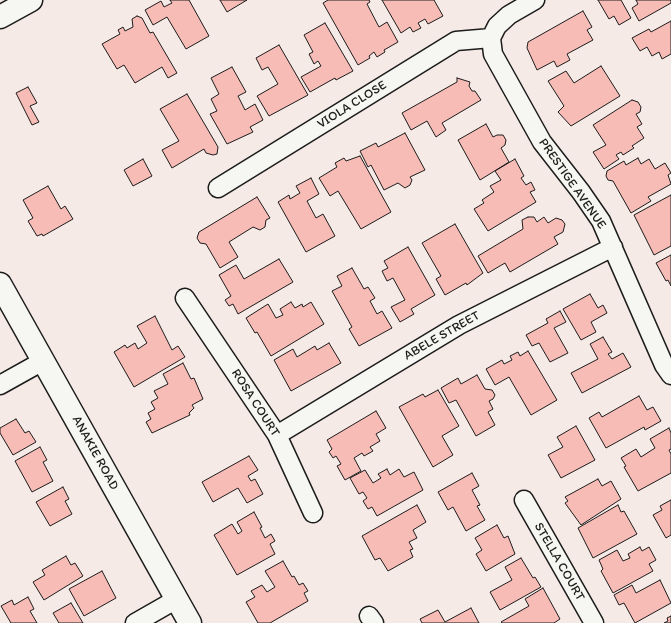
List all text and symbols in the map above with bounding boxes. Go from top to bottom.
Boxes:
street label: VIOLA CLOSE [315,78,389,132]
street label: PRESTIGE AVENUE [535,136,609,232]
street label: ABELE STREET [401,308,483,364]
street label: ROSA COURT [227,366,283,440]
street label: ANAKIE ROAD [68,413,122,493]
street label: STELLA COURT [530,520,588,604]

